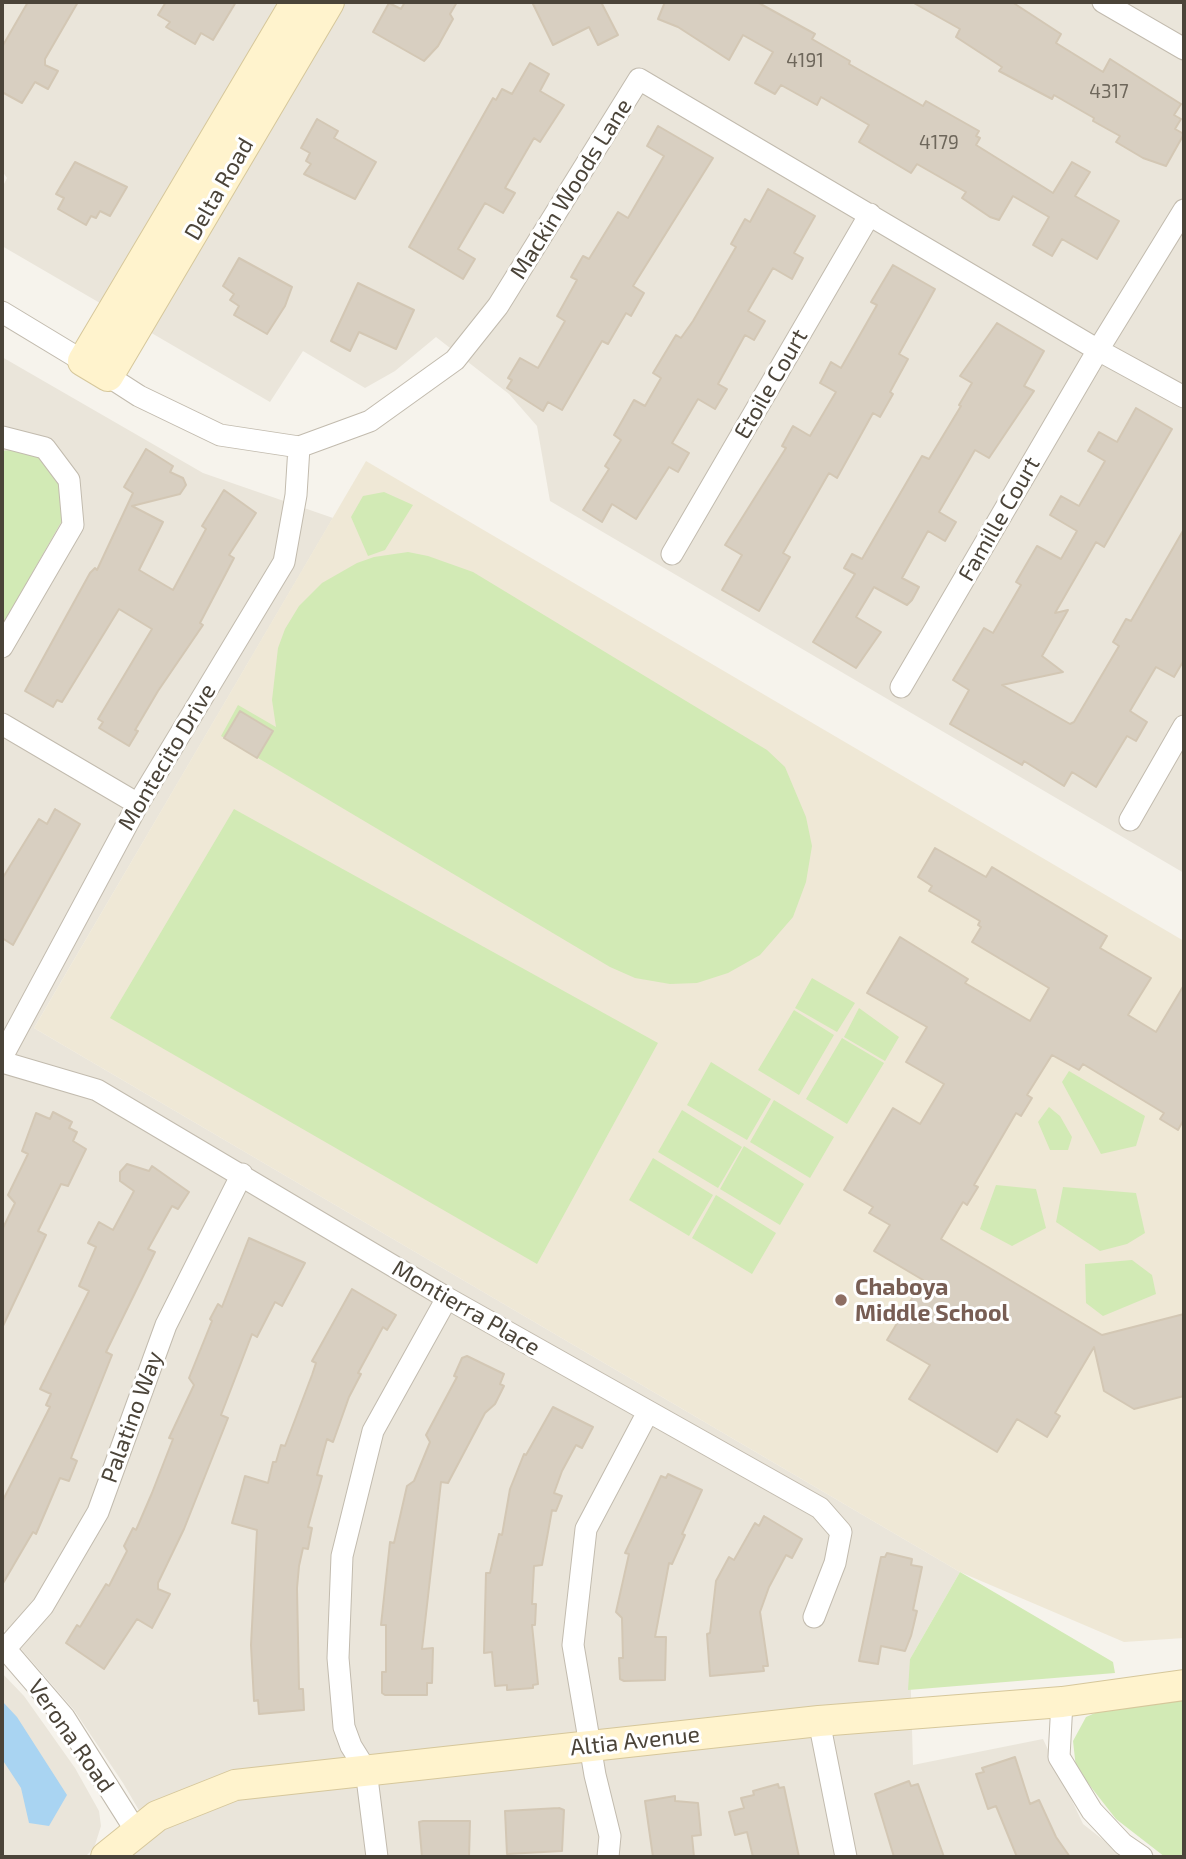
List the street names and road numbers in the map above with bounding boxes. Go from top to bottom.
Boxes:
street label: Mackin Woods Lane [504,94,638,284]
street label: Delta Road [179,133,259,245]
street label: Etoile Court [729,324,813,444]
street label: Famille Court [952,452,1046,586]
street label: Montecito Drive [112,679,222,835]
street label: Montierra Place [387,1255,545,1361]
street label: Palatino Way [95,1347,169,1487]
street label: Verona Road [22,1674,120,1798]
street label: Altia Avenue [569,1720,701,1762]

